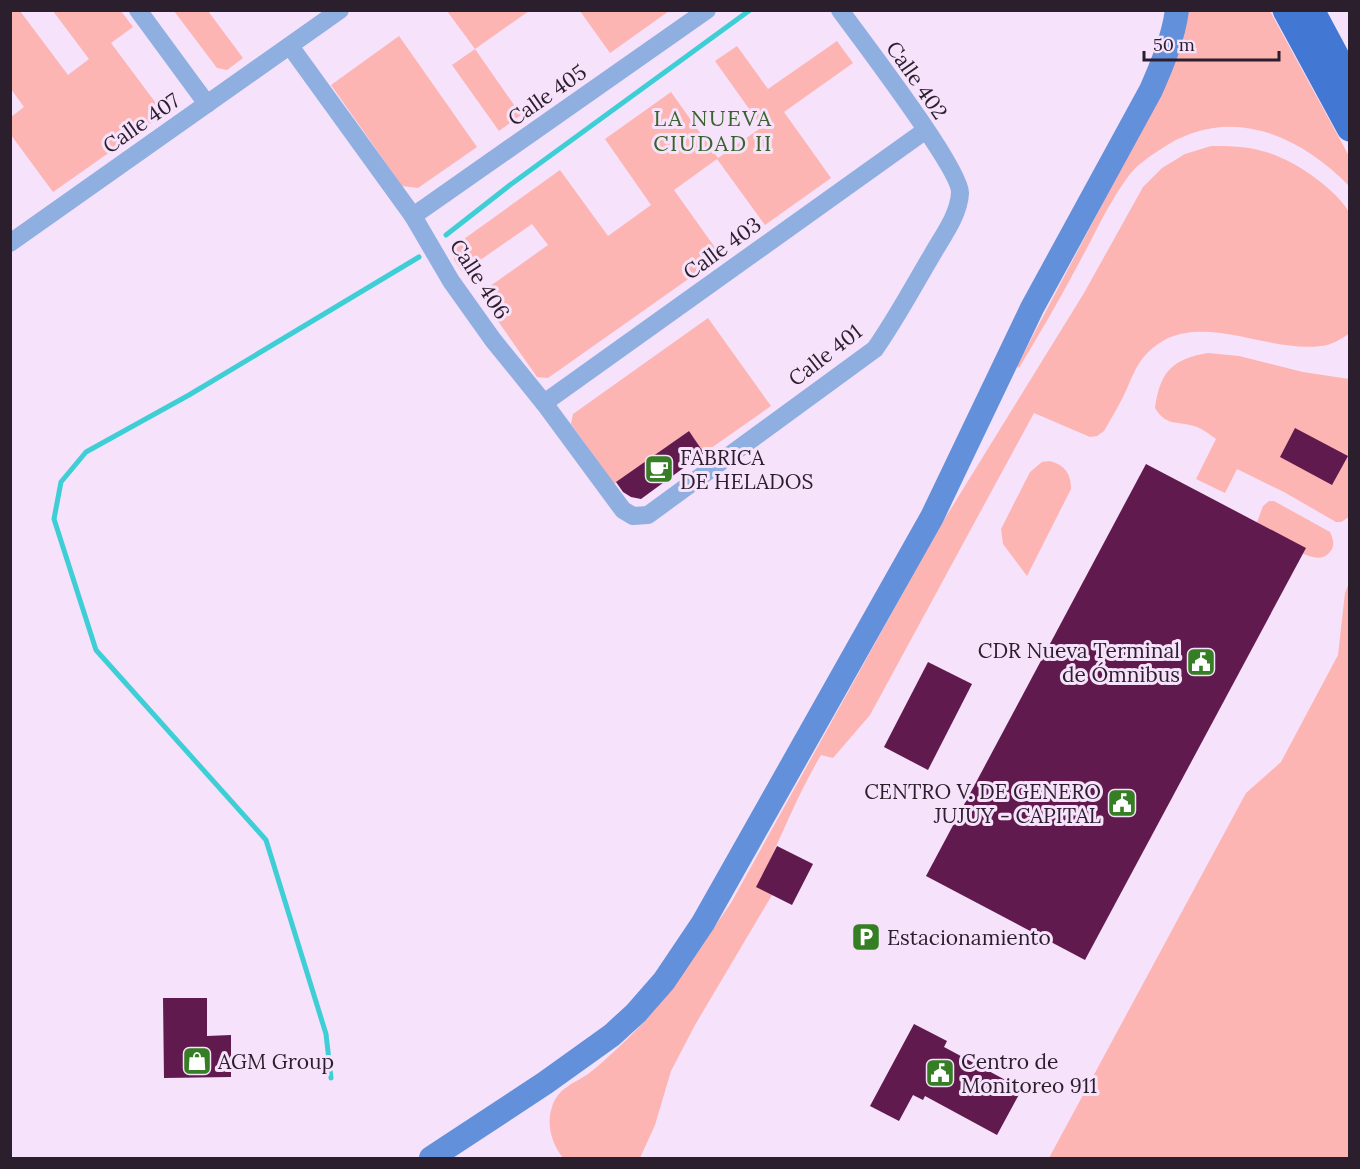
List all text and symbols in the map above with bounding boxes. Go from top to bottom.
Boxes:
scale bar [1144,24,1279,62]
text: 50 m [1153,33,1195,56]
street label: Calle 402 [880,36,954,124]
street label: Calle 405 [503,58,591,132]
street label: Calle 407 [97,87,185,159]
district label: LA NUEVA CIUDAD II [653,104,773,157]
street label: Calle 403 [678,211,766,285]
street label: Calle 406 [444,234,516,324]
street label: Calle 401 [783,318,867,392]
place label: FABRICA DE HELADOS [680,444,813,495]
cafe icon: FABRICA DE HELADOS [643,453,675,485]
place label: CDR Nueva Terminal de Ómnibus [978,637,1180,688]
public building icon: CDR Nueva Terminal de Ómnibus [1185,646,1217,678]
place label: CENTRO V. DE GENERO JUJUY - CAPITAL [864,778,1101,829]
public building icon: CENTRO V. DE GENERO JUJUY - CAPITAL [1106,787,1138,819]
parking icon: Estacionamiento [850,921,882,953]
place label: Estacionamiento [887,924,1051,951]
shop icon: AGM Group [181,1045,213,1077]
place label: AGM Group [217,1048,334,1075]
place label: Centro de Monitoreo 911 [961,1048,1097,1099]
public building icon: Centro de Monitoreo 911 [924,1057,956,1089]

